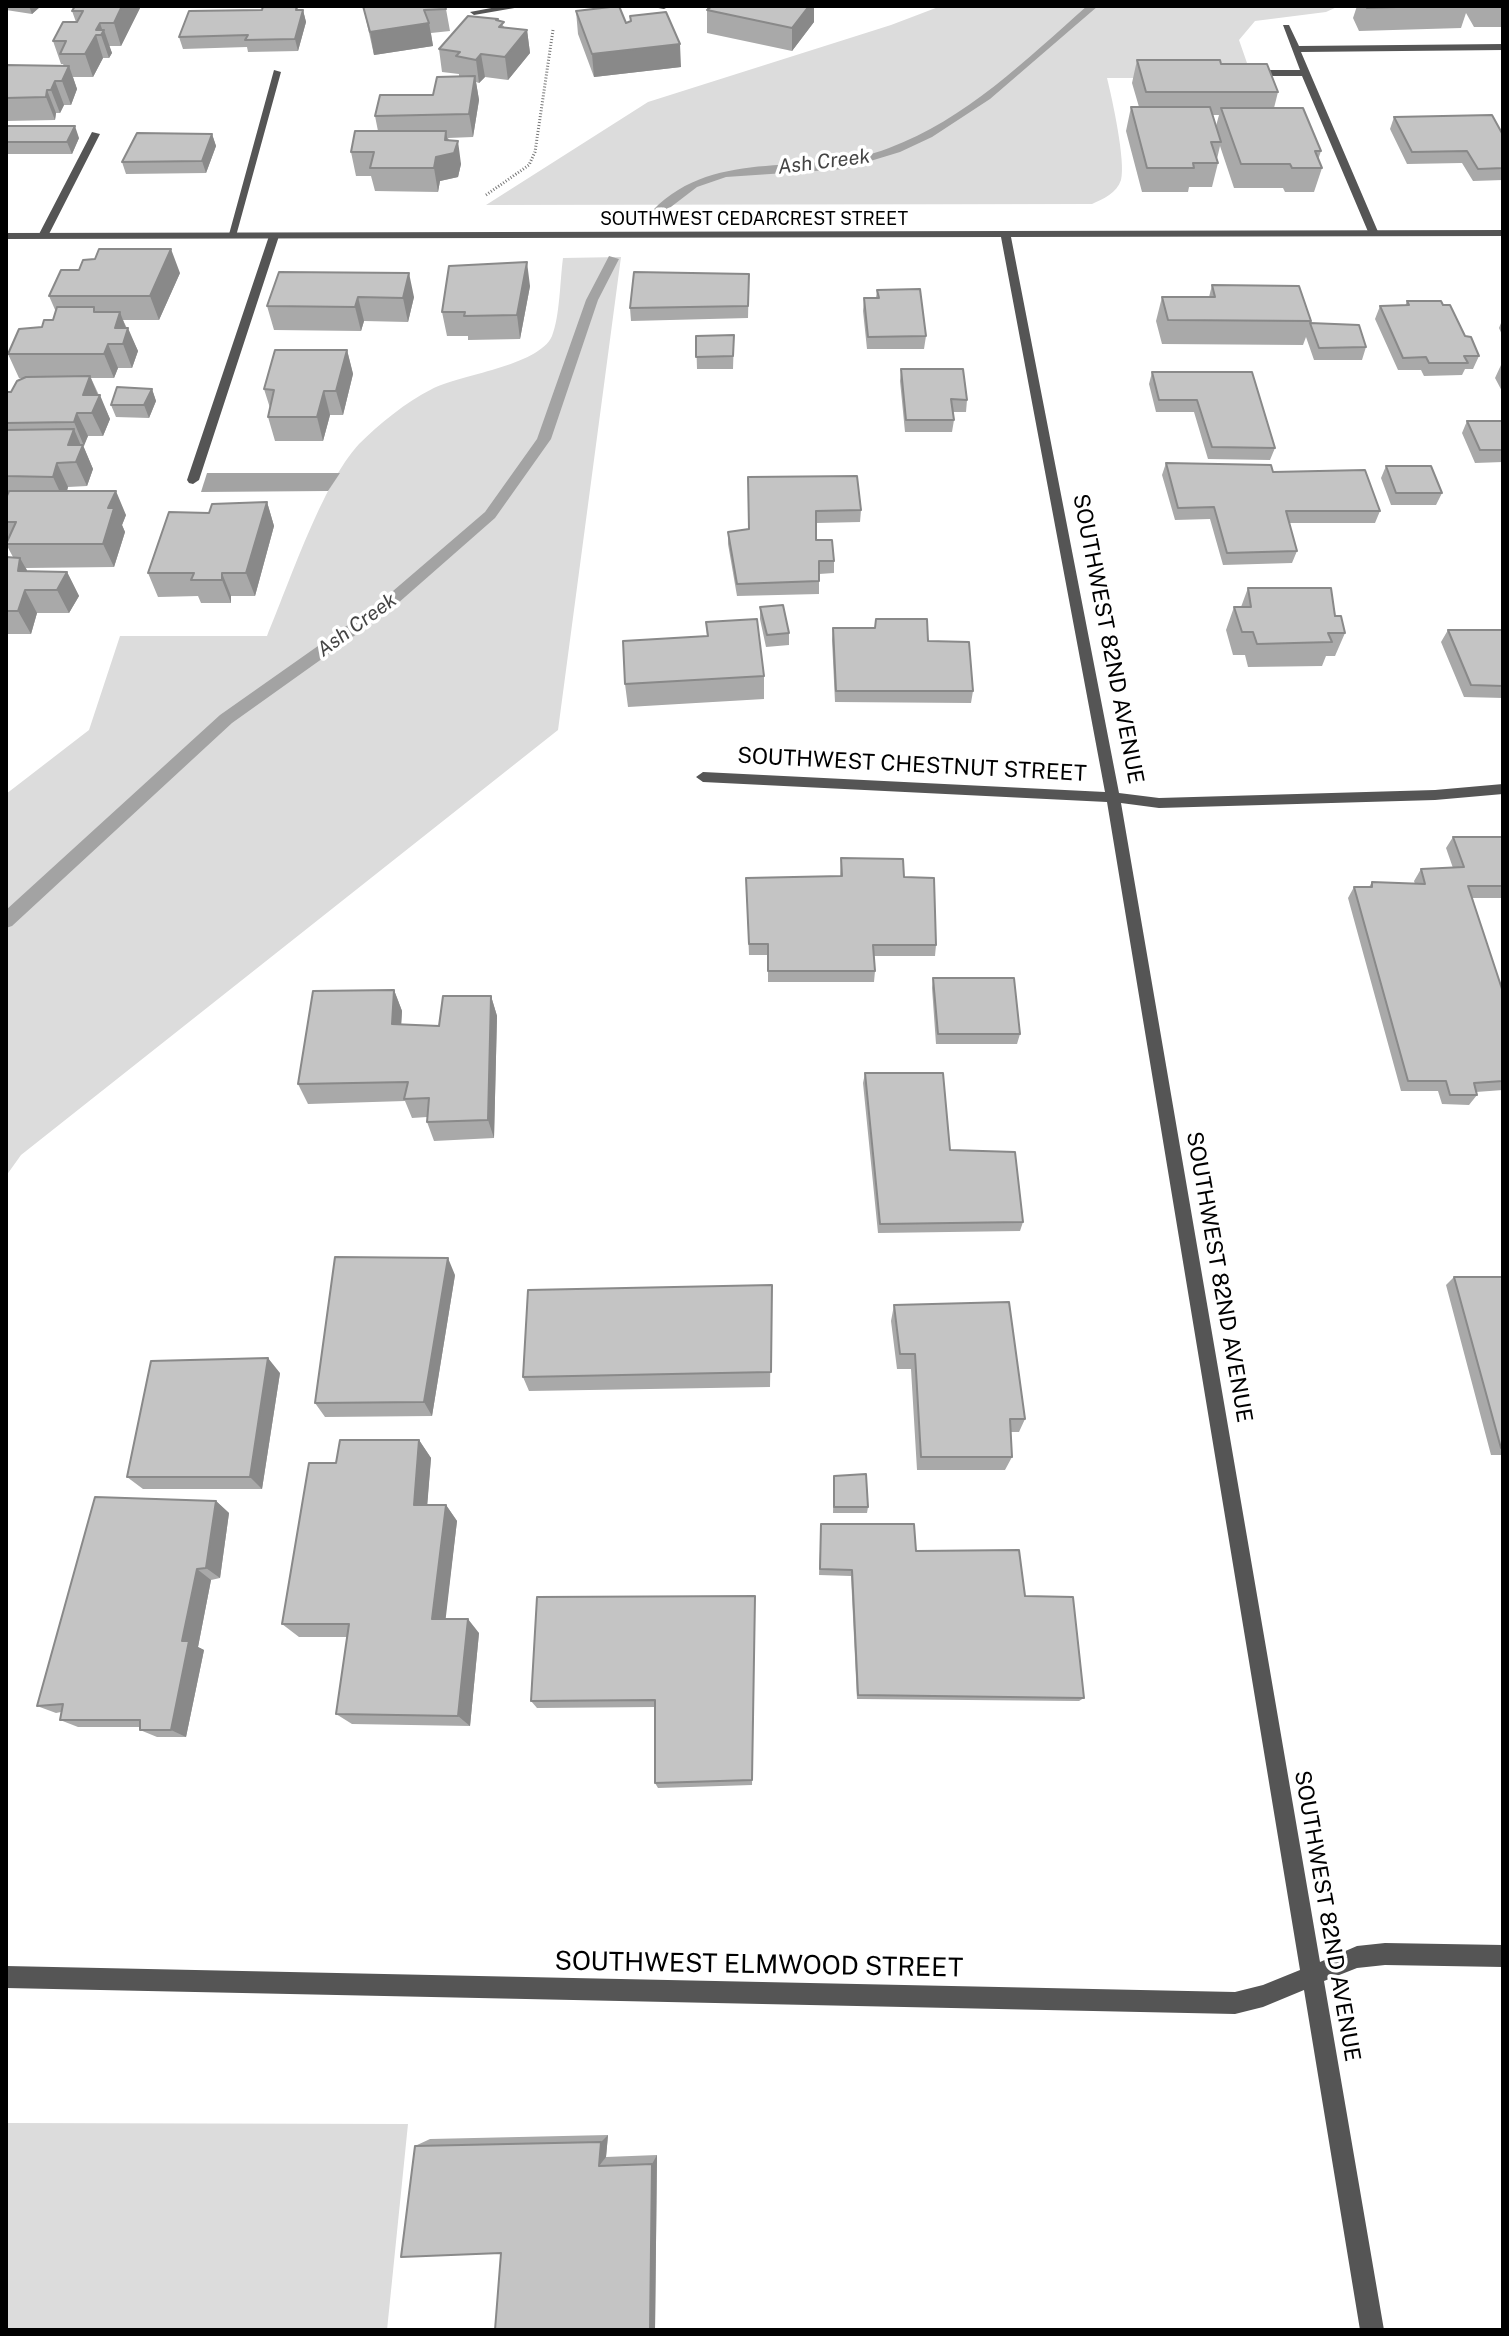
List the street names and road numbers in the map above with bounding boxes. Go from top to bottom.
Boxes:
street label: SOUTHWEST CEDARCREST STREET [600,208,908,230]
street label: SOUTHWEST 82ND AVENUE [1067,492,1149,786]
street label: SOUTHWEST CHESTNUT STREET [737,743,1087,787]
street label: SOUTHWEST 82ND AVENUE [1180,1130,1258,1424]
street label: SOUTHWEST 82ND AVENUE [1288,1769,1366,2063]
street label: SOUTHWEST ELMWOOD STREET [554,1946,964,1984]

